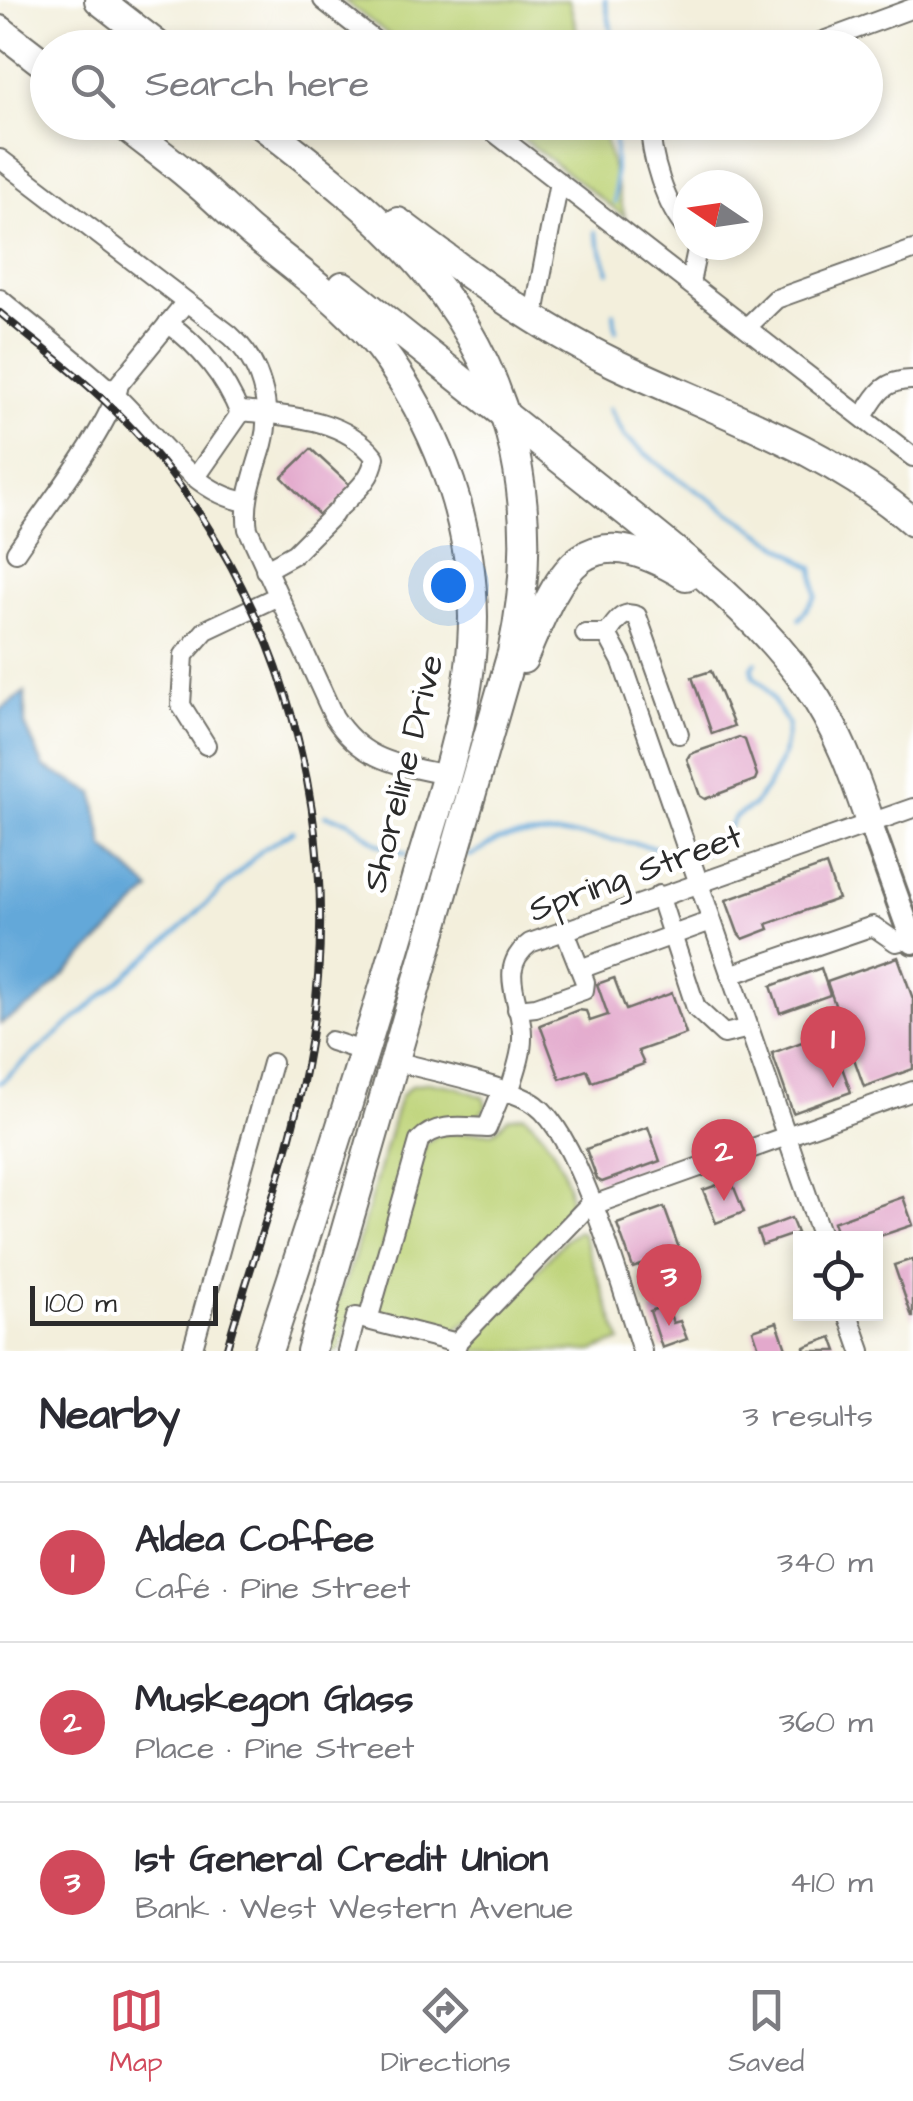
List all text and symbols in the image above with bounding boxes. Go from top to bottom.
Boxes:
search box [30,30,883,140]
icon: search [65,58,120,113]
text: Search here [145,59,369,111]
north arrow [673,170,763,260]
your location [423,560,474,611]
street label: Shoreline Drive [350,649,457,897]
street label: Spring Street [522,812,750,937]
pin: 1 [800,1006,866,1088]
pin: 2 [692,1118,756,1201]
map controls [793,1231,883,1321]
button: locate [793,1231,883,1321]
pin: 3 [636,1244,702,1326]
scale bar [30,1281,218,1326]
text: 100 m [45,1284,117,1323]
text: Nearby [40,1387,180,1445]
text: 3 results [743,1394,873,1439]
text: Aldea Coffee [135,1514,374,1566]
text: 1 [70,1540,75,1585]
text: 340 m [777,1540,873,1585]
text: Café · Pine Street [135,1566,410,1611]
text: Muskegon Glass [135,1674,414,1726]
text: 2 [63,1700,82,1745]
text: 360 m [779,1700,873,1745]
text: Place · Pine Street [135,1726,415,1771]
text: 1st General Credit Union [135,1834,548,1886]
text: 3 [64,1860,81,1905]
text: 410 m [789,1860,873,1905]
text: Bank · West Western Avenue [135,1886,573,1931]
tab: Map [109,1983,164,2082]
tab: Directions [381,1983,511,2082]
tab: Saved [728,1983,804,2082]

